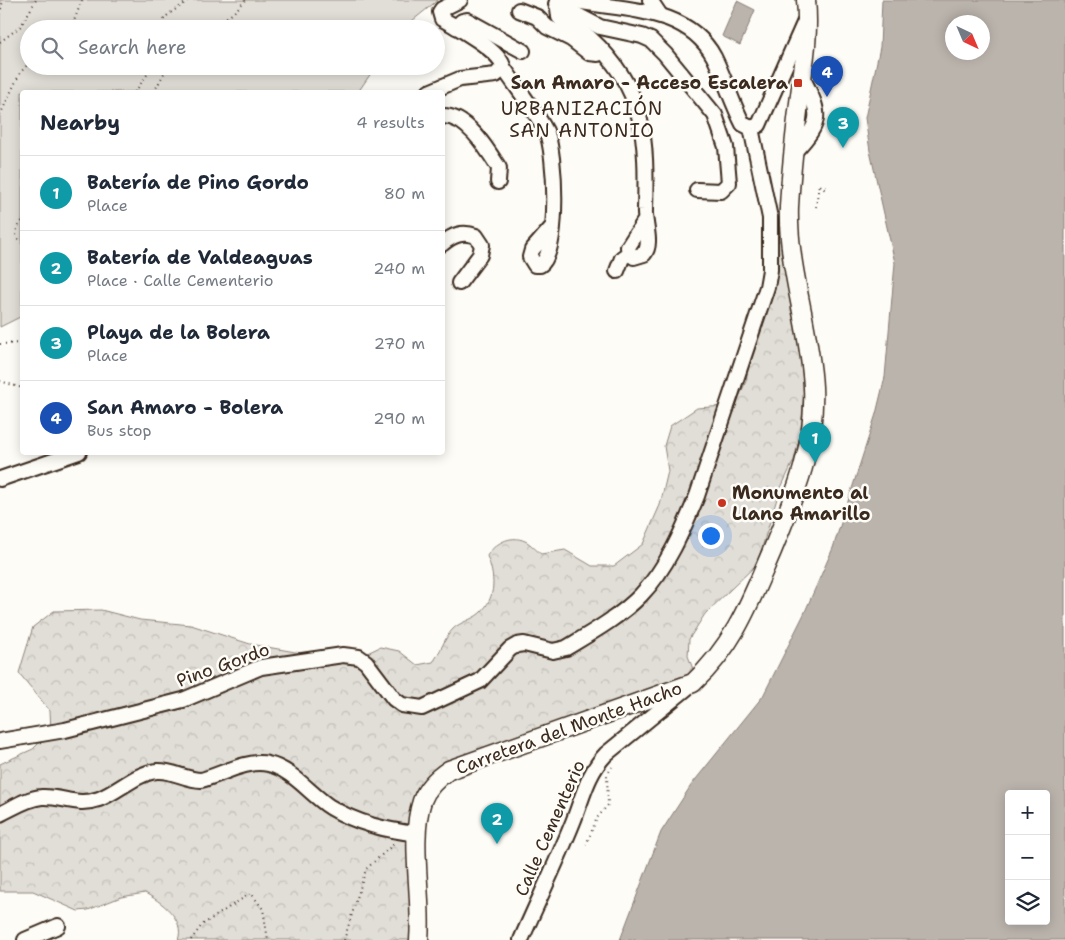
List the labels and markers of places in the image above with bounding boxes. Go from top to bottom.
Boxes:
pin: 4 [811,56,843,97]
place label: San Amaro - Acceso Escalera [511,71,789,95]
marker: San Amaro - Acceso Escalera [792,77,804,89]
pin: 3 [827,107,859,148]
pin: 1 [799,422,831,463]
place label: Monumento al Llano Amarillo [732,481,870,526]
marker: Monumento al Llano Amarillo [716,497,728,509]
pin: 2 [481,803,513,844]

